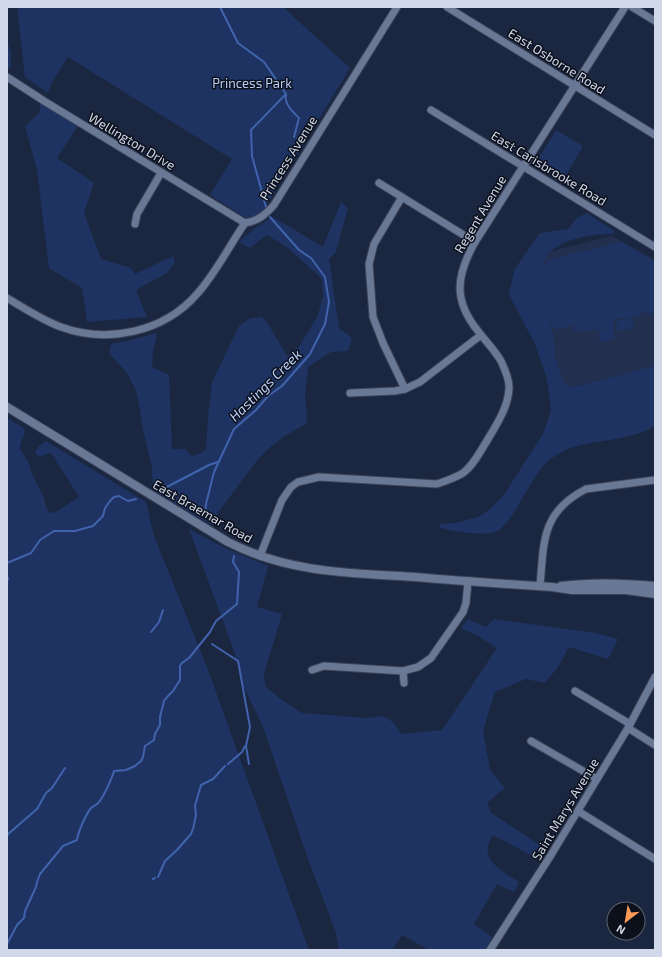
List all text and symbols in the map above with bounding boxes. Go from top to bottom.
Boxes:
street label: East Osborne Road [505,25,609,97]
park label: Princess Park [212,75,292,91]
street label: Wellington Drive [86,109,178,173]
street label: Princess Avenue [256,113,320,203]
street label: East Carisbrooke Road [488,127,610,209]
street label: Regent Avenue [451,172,509,256]
water label: Hastings Creek [225,345,305,425]
street label: East Braemar Road [150,476,256,546]
street label: Saint Marys Avenue [528,755,602,863]
north arrow [606,901,646,941]
text: N [614,922,627,938]

